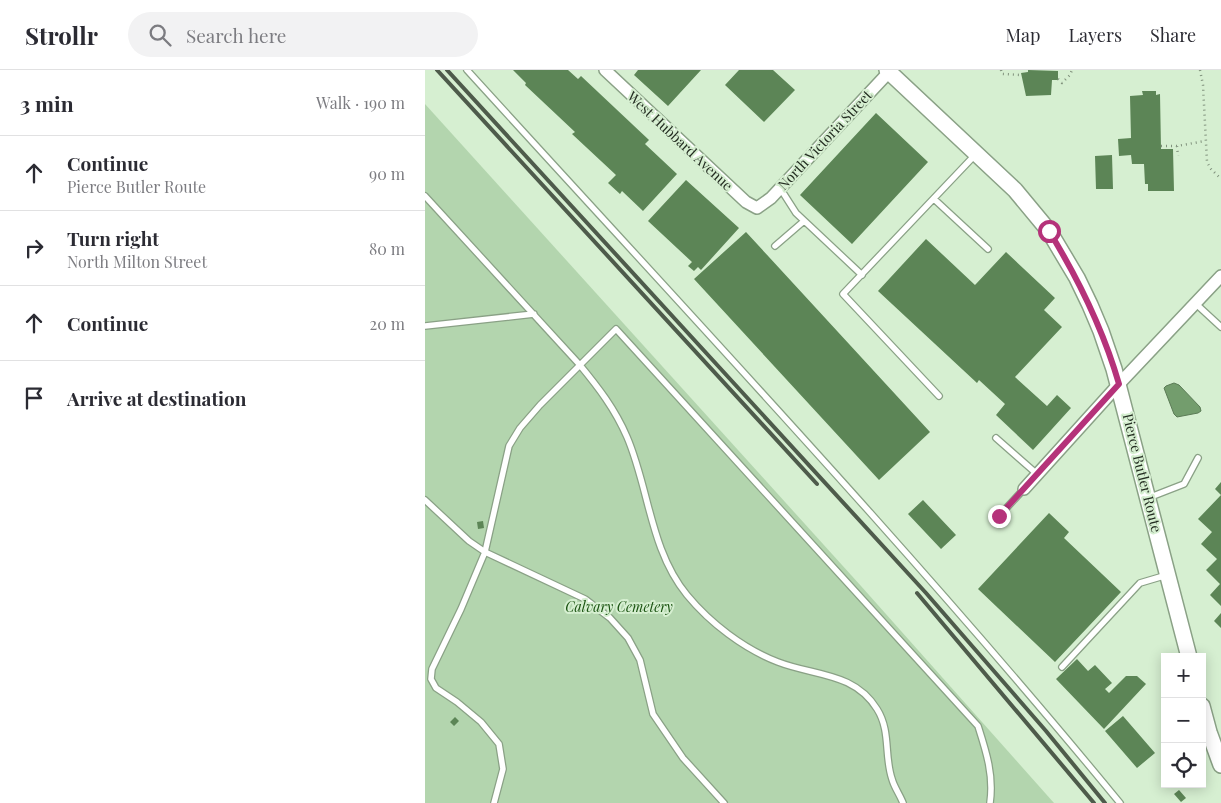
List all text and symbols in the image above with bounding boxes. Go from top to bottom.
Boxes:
search box [128,12,478,57]
text: Strollr [25,19,98,51]
icon: search [146,21,174,49]
text: Search here [186,22,286,48]
text: Map [1005,23,1040,47]
text: Layers [1068,23,1122,47]
text: Share [1150,23,1196,47]
street label: North Victoria Street [773,85,877,194]
street label: West Hubbard Avenue [623,86,737,195]
text: 3 min [20,89,74,117]
text: Walk · 190 m [316,92,405,113]
text: Continue [67,150,148,176]
icon: ahead [20,159,48,187]
text: 90 m [369,163,405,184]
text: Pierce Butler Route [67,176,206,197]
route start [1038,220,1061,243]
text: Turn right [67,225,159,251]
icon: right [20,234,48,262]
text: 80 m [369,238,405,259]
text: North Milton Street [67,251,207,272]
icon: ahead [20,309,48,337]
text: Continue [67,310,148,336]
text: 20 m [370,313,405,334]
icon: arrive [20,384,48,412]
text: Arrive at destination [67,385,247,411]
street label: Pierce Butler Route [1119,411,1166,534]
route end [988,505,1011,528]
park label: Calvary Cemetery [565,597,673,616]
map controls [1161,653,1206,788]
button: + [1161,653,1206,698]
button: − [1161,698,1206,743]
button: locate [1161,743,1206,788]

